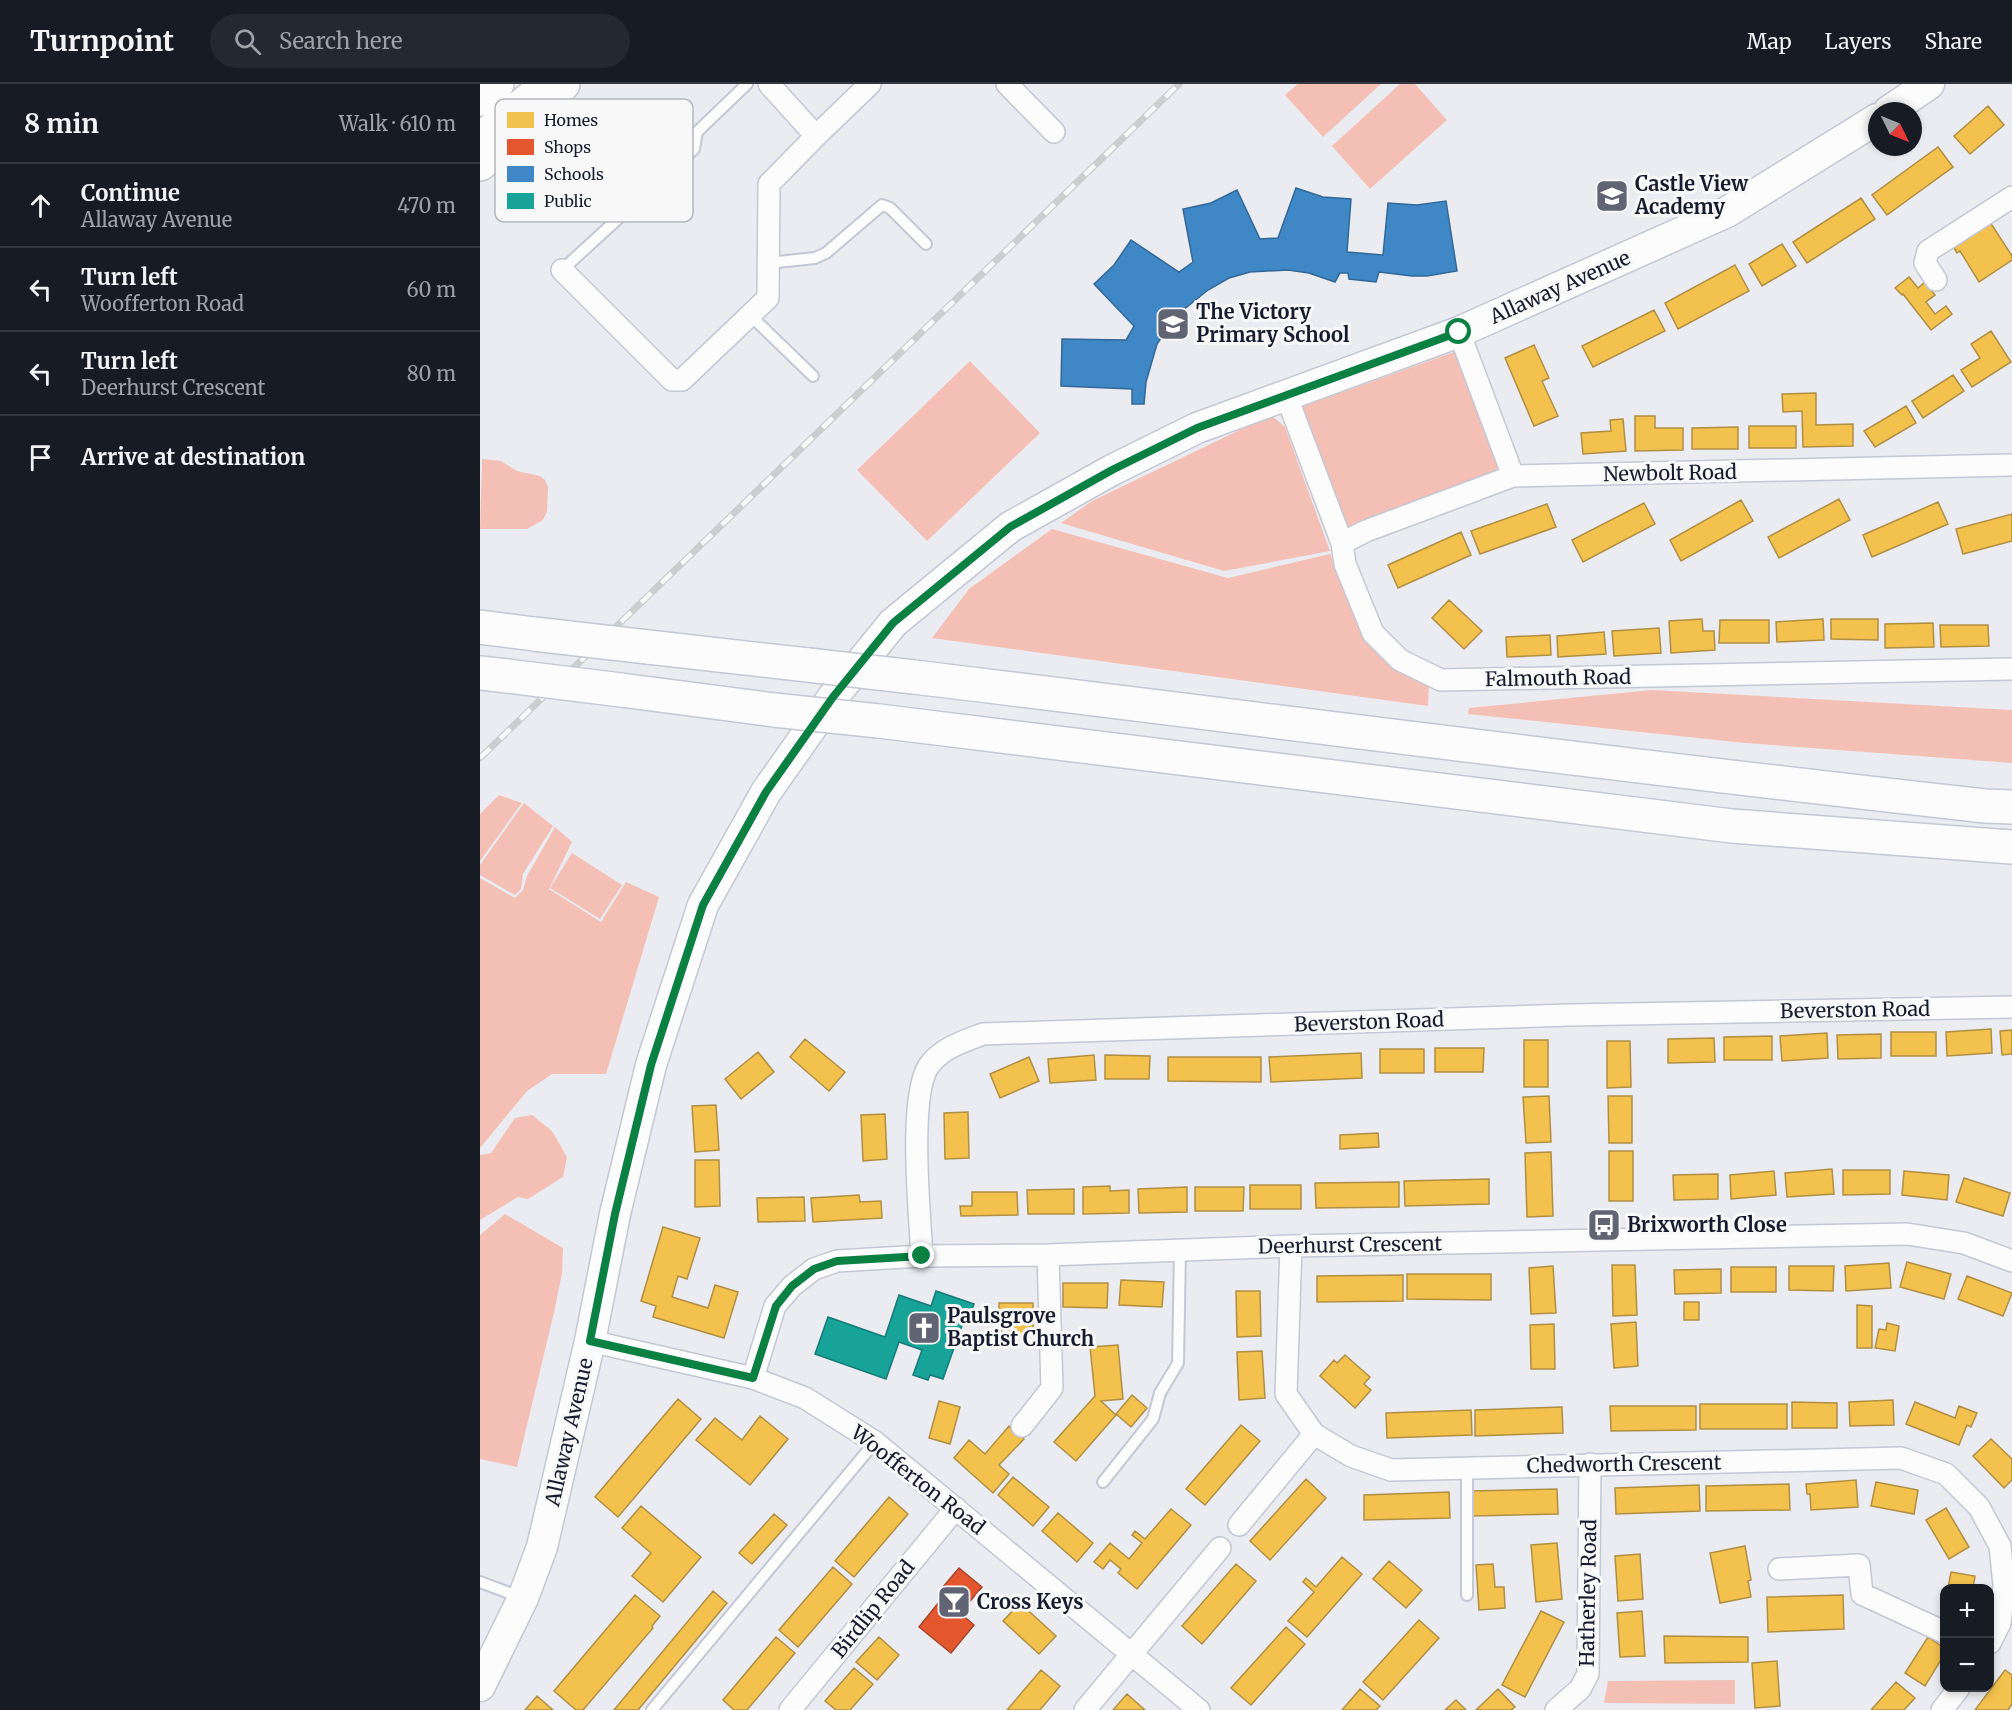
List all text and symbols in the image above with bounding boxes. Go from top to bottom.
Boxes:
search box [210,14,630,68]
text: Turnpoint [30,23,174,59]
icon: search [231,25,264,58]
text: Search here [279,27,402,55]
text: Map [1747,28,1792,55]
text: Layers [1825,28,1892,55]
text: Share [1925,28,1982,55]
legend [495,99,693,222]
north arrow [1868,102,1922,156]
text: 8 min [24,107,99,140]
text: Homes [544,110,598,130]
text: Walk · 610 m [339,111,456,136]
text: Shops [544,137,591,157]
text: Schools [544,164,604,184]
place label: Castle View Academy [1634,171,1749,219]
school or university icon: Castle View Academy [1594,178,1630,214]
text: Continue [81,179,180,207]
icon: ahead [24,189,57,222]
text: Public [544,191,592,211]
text: 470 m [397,193,456,218]
text: Allaway Avenue [81,207,232,232]
street label: Allaway Avenue [1485,244,1634,329]
text: Turn left [81,263,178,291]
icon: left [24,273,57,306]
text: 60 m [406,277,456,302]
text: Woofferton Road [81,291,244,316]
place label: The Victory Primary School [1196,299,1350,347]
school or university icon: The Victory Primary School [1155,306,1191,342]
route start [1445,318,1471,344]
text: Turn left [81,347,178,375]
icon: left [24,357,57,390]
text: 80 m [407,361,456,386]
text: Deerhurst Crescent [81,375,265,400]
icon: arrive [24,441,57,474]
text: Arrive at destination [81,443,305,471]
street label: Newbolt Road [1603,459,1737,486]
street label: Falmouth Road [1485,664,1631,691]
street label: Beverston Road [1780,996,1930,1023]
street label: Beverston Road [1293,1006,1445,1037]
bus stop icon: Brixworth Close [1586,1207,1622,1243]
place label: Brixworth Close [1627,1212,1787,1237]
street label: Deerhurst Crescent [1258,1230,1443,1259]
route end [908,1242,934,1268]
place label: Paulsgrove Baptist Church [947,1303,1095,1351]
church icon: Paulsgrove Baptist Church [906,1310,942,1346]
street label: Allaway Avenue [539,1355,598,1509]
street label: Woofferton Road [846,1419,990,1540]
street label: Chedworth Crescent [1526,1449,1722,1478]
street label: Hatherley Road [1574,1519,1601,1667]
street label: Birdlip Road [826,1555,920,1663]
bar icon: Cross Keys [936,1584,972,1620]
map controls [1940,1584,1994,1692]
button: + [1940,1584,1994,1638]
place label: Cross Keys [977,1589,1084,1614]
button: − [1940,1638,1994,1692]

